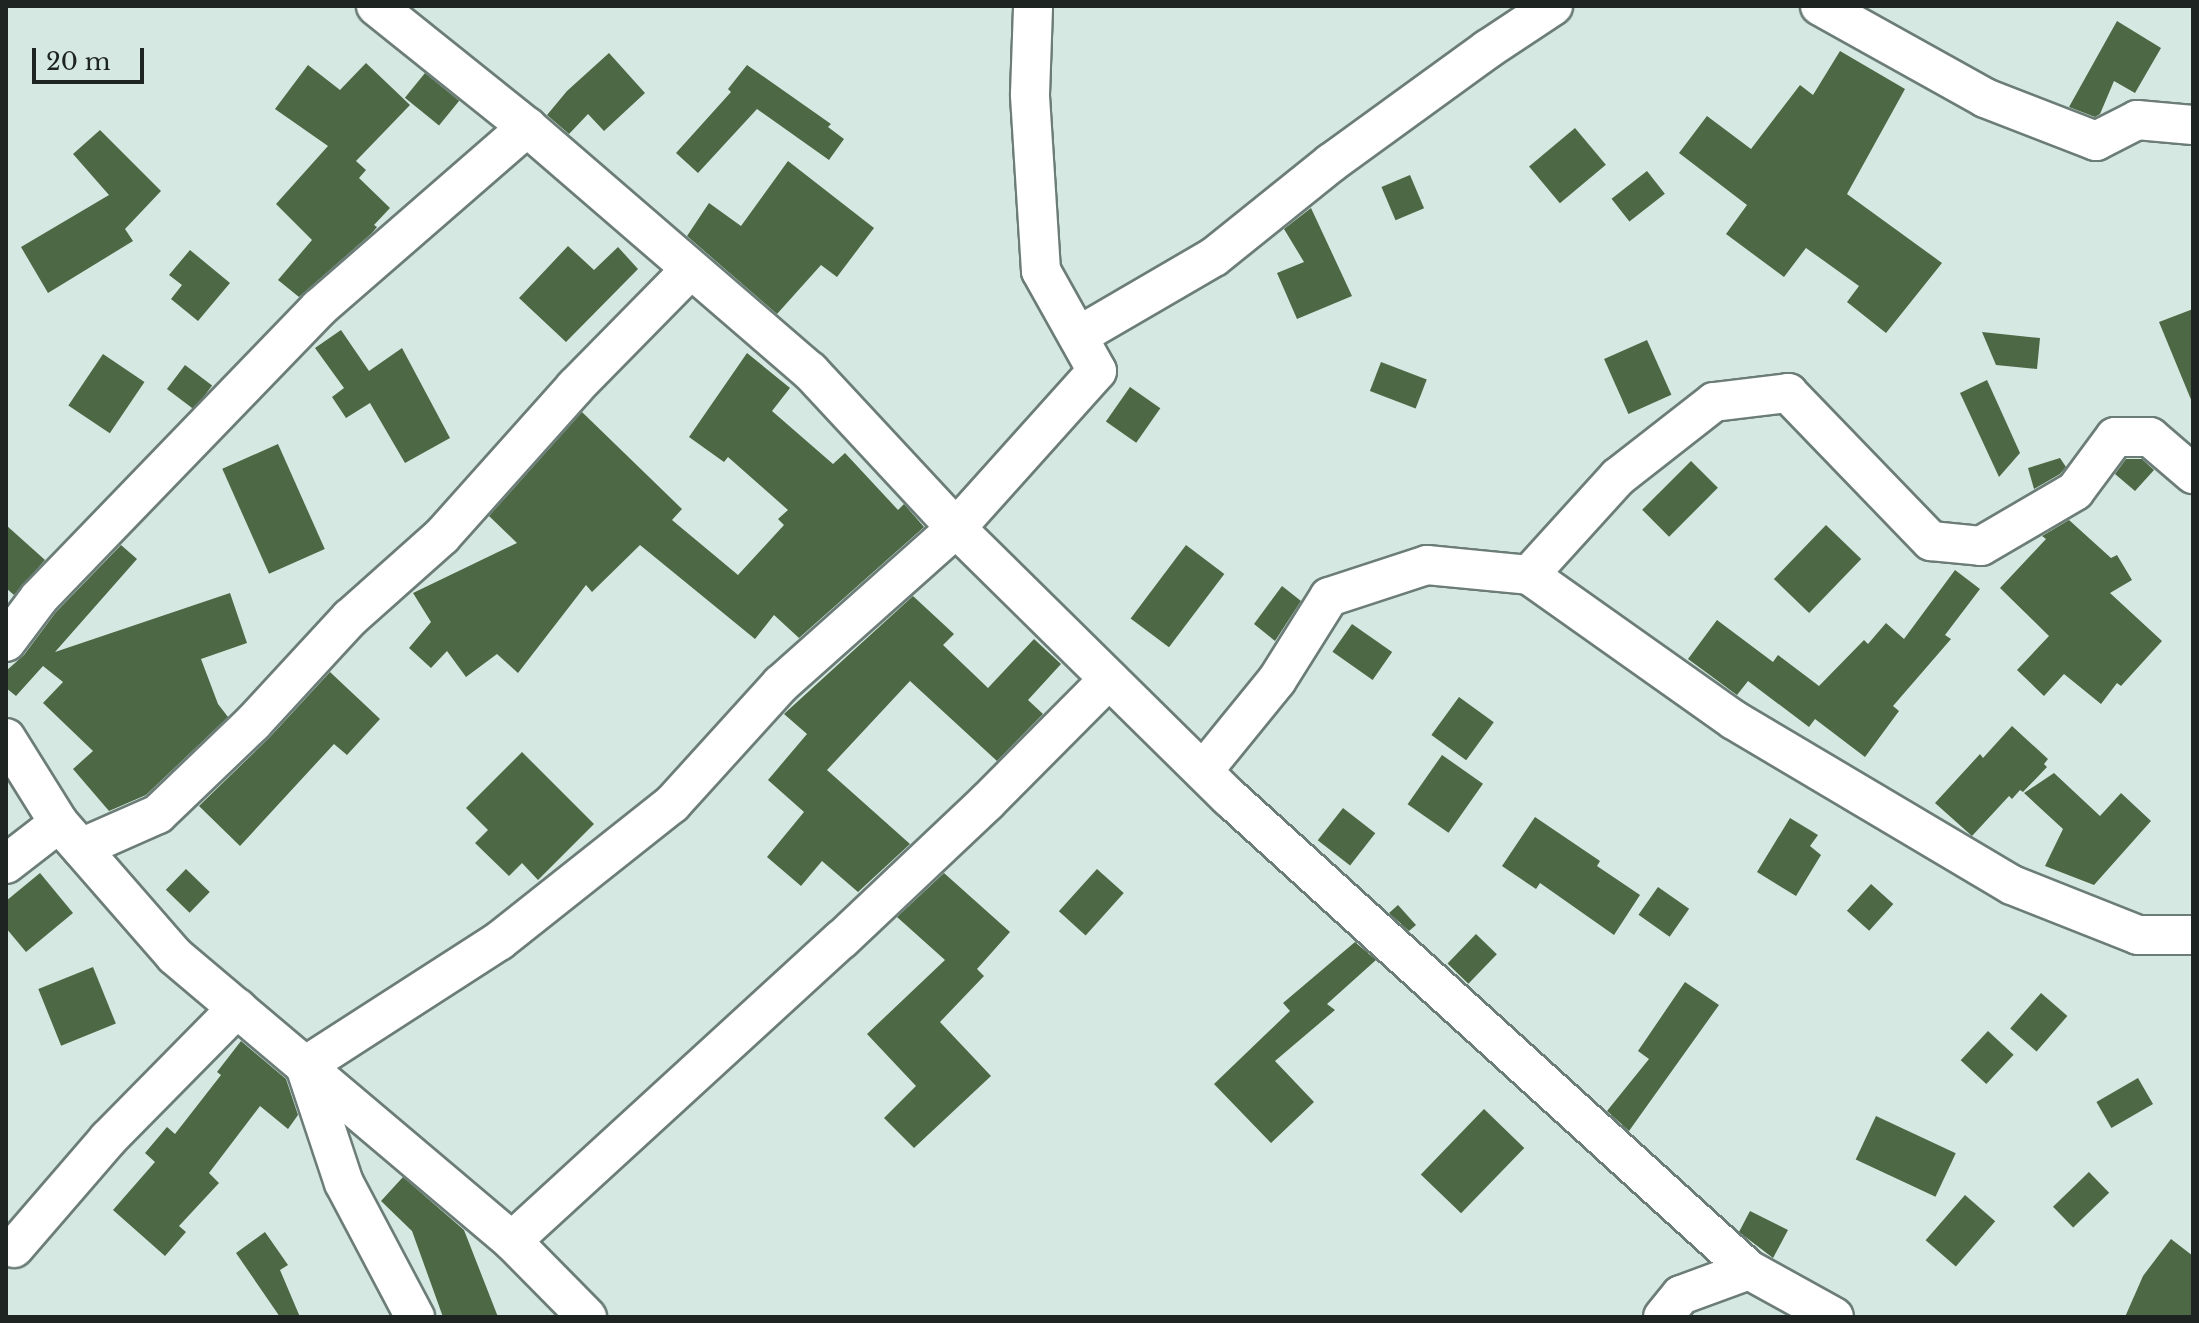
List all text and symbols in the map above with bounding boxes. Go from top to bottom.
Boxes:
scale bar [36,32,148,82]
text: 20 m [46,47,111,76]

